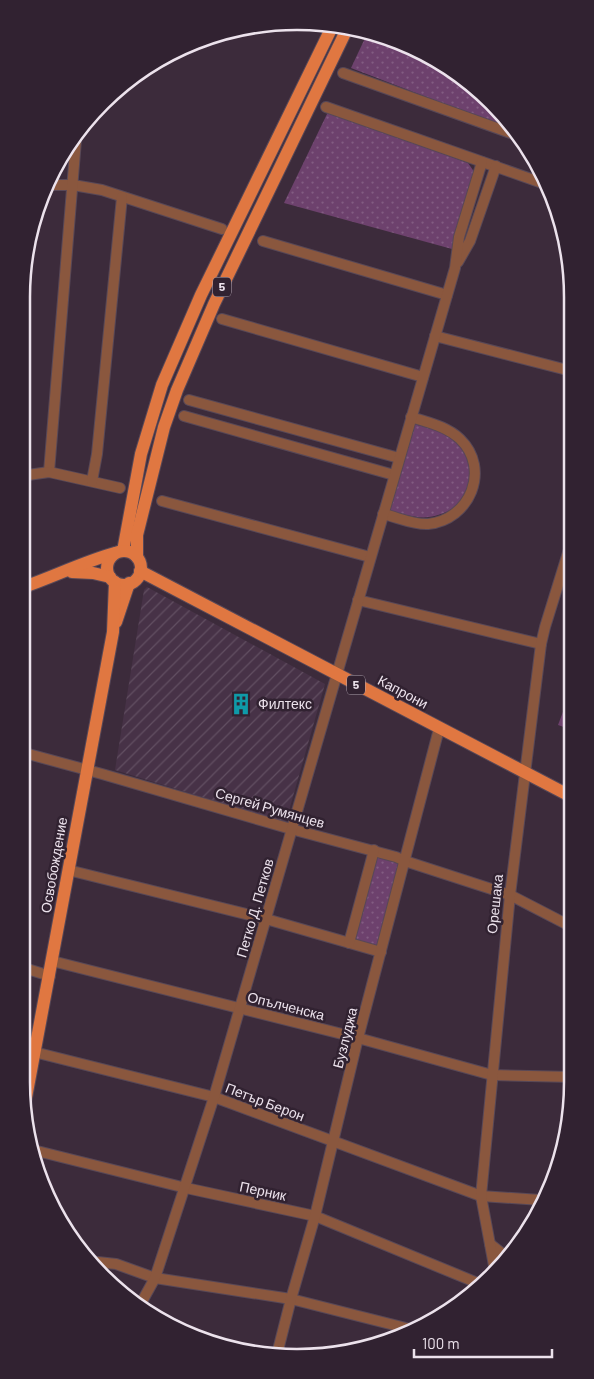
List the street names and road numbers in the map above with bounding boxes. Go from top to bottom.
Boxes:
road number: 5 [213,278,231,296]
street label: Капрони [375,671,431,712]
road number: 5 [347,676,365,694]
street label: Сергей Румянцев [213,784,327,831]
street label: Освобождение [37,815,70,914]
street label: Петко Д. Петков [232,856,277,959]
street label: Орешака [483,873,506,935]
street label: Опълченска [246,988,327,1023]
street label: Бузлуджа [329,1005,360,1070]
street label: Петър Берон [223,1079,307,1124]
street label: Перник [238,1177,289,1204]

